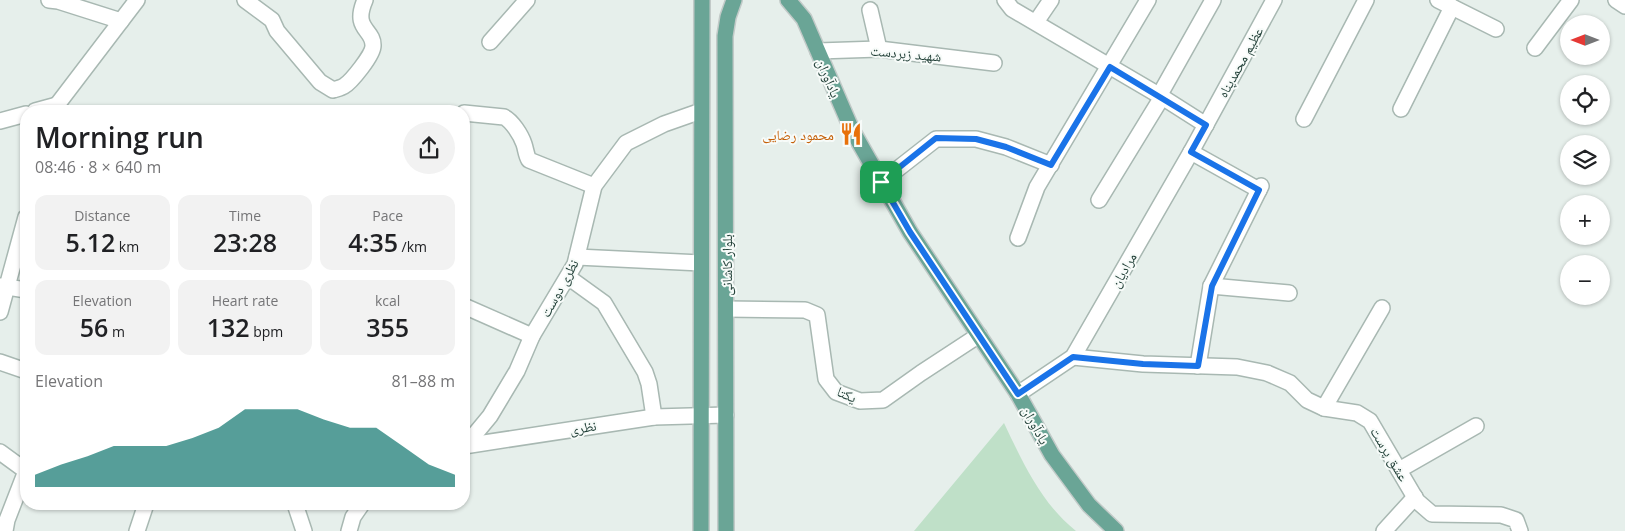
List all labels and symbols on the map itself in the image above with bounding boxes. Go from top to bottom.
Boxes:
north arrow [1560,15,1610,65]
street label: عظیم محمدپناه [1213,23,1268,101]
street label: شهید زبردست [870,40,942,66]
street label: یادآوران [812,55,846,101]
restaurant icon: محمود رضایی [838,121,864,147]
place label: محمود رضایی [762,125,834,144]
pin [860,161,902,203]
street label: بلوار کاشانی [717,234,736,296]
street label: مرادیان [1105,249,1141,291]
street label: نظری دوست [535,255,583,320]
street label: یکتا [834,381,860,407]
street label: یادآوران [1018,402,1054,448]
street label: نظری [568,415,598,438]
street label: عشق پرست [1366,423,1414,485]

